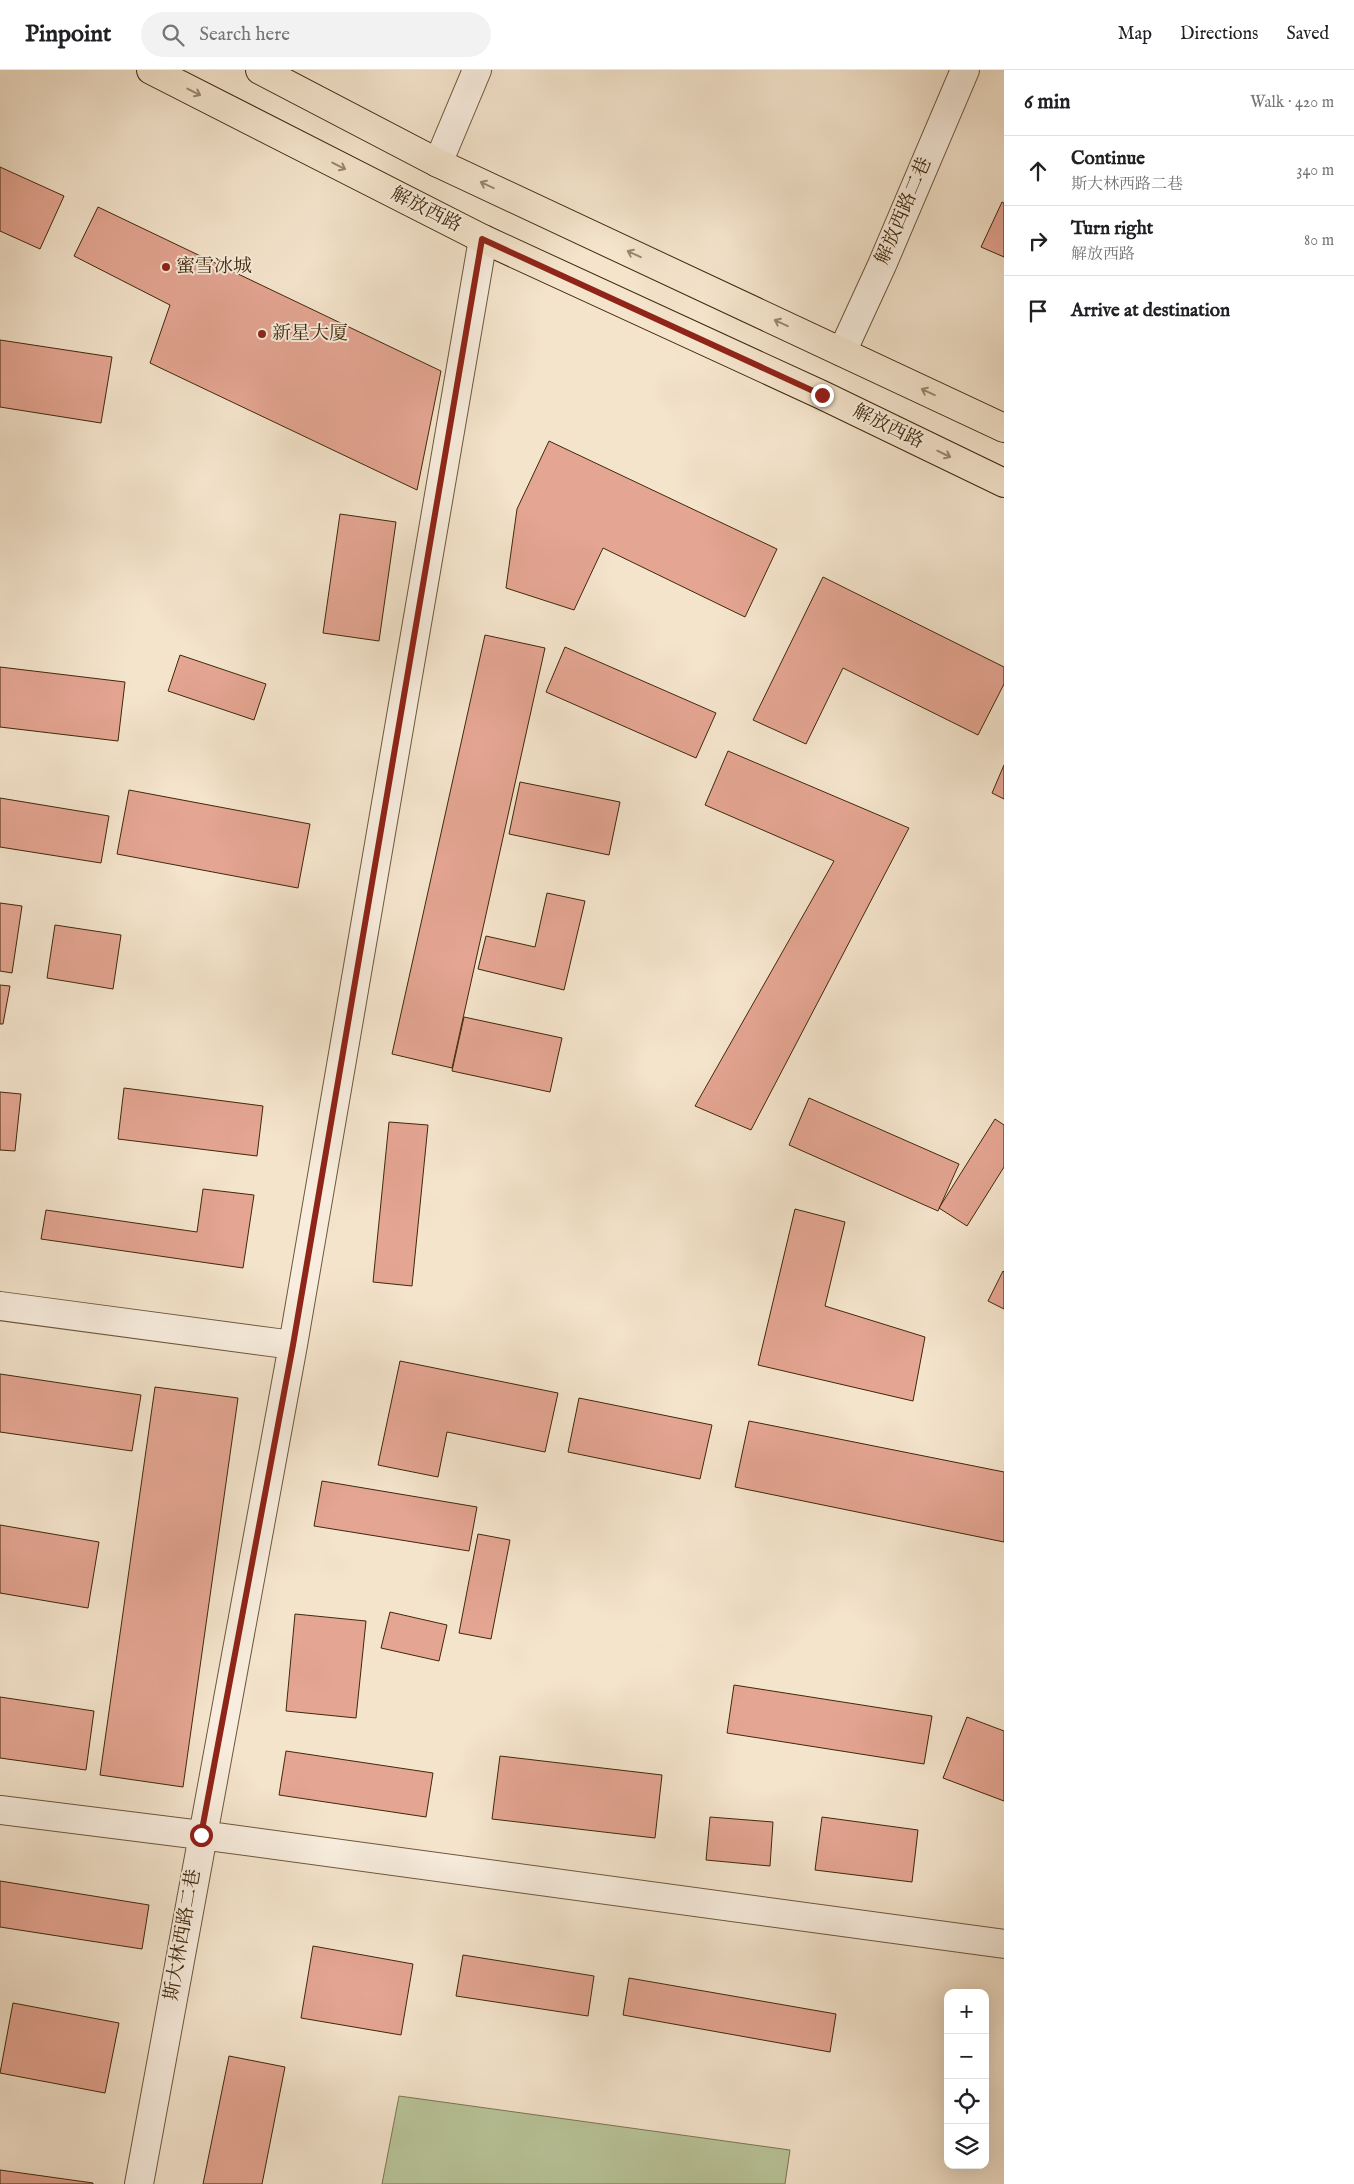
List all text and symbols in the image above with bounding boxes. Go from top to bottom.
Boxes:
search box [141,12,491,57]
text: Pinpoint [25,19,111,50]
icon: search [159,21,187,49]
text: Search here [199,23,290,47]
text: Map [1118,23,1152,46]
text: Directions [1180,23,1258,46]
text: Saved [1286,23,1329,46]
one-way arrow [186,88,201,97]
text: 6 min [1024,89,1070,116]
text: Walk · 420 m [1250,93,1334,113]
text: Continue [1071,147,1145,171]
street label: 解放西路二巷 [871,154,937,268]
icon: ahead [1024,157,1052,185]
text: 340 m [1296,161,1334,181]
one-way arrow [331,162,346,171]
text: 斯大林西路二巷 [1071,175,1183,195]
one-way arrow [480,180,495,190]
street label: 解放西路 [387,182,465,238]
text: Turn right [1071,217,1153,241]
icon: right [1024,227,1052,255]
text: 80 m [1304,231,1334,251]
text: 解放西路 [1071,245,1135,265]
one-way arrow [627,249,642,259]
place label: 蜜雪冰城 [176,255,252,279]
marker: 蜜雪冰城 [160,261,172,273]
icon: arrive [1024,297,1052,325]
text: Arrive at destination [1071,299,1230,323]
one-way arrow [774,318,789,328]
place label: 新星大厦 [272,322,348,346]
marker: 新星大厦 [256,328,268,340]
route end [811,384,834,407]
one-way arrow [921,387,936,397]
street label: 解放西路 [849,400,927,454]
one-way arrow [936,450,951,459]
route start [190,1824,213,1847]
street label: 斯大林西路二巷 [160,1867,206,2003]
map controls [944,1989,989,2169]
button: + [944,1989,989,2034]
button: − [944,2034,989,2079]
button: locate [944,2079,989,2124]
button: layers [944,2124,989,2169]

